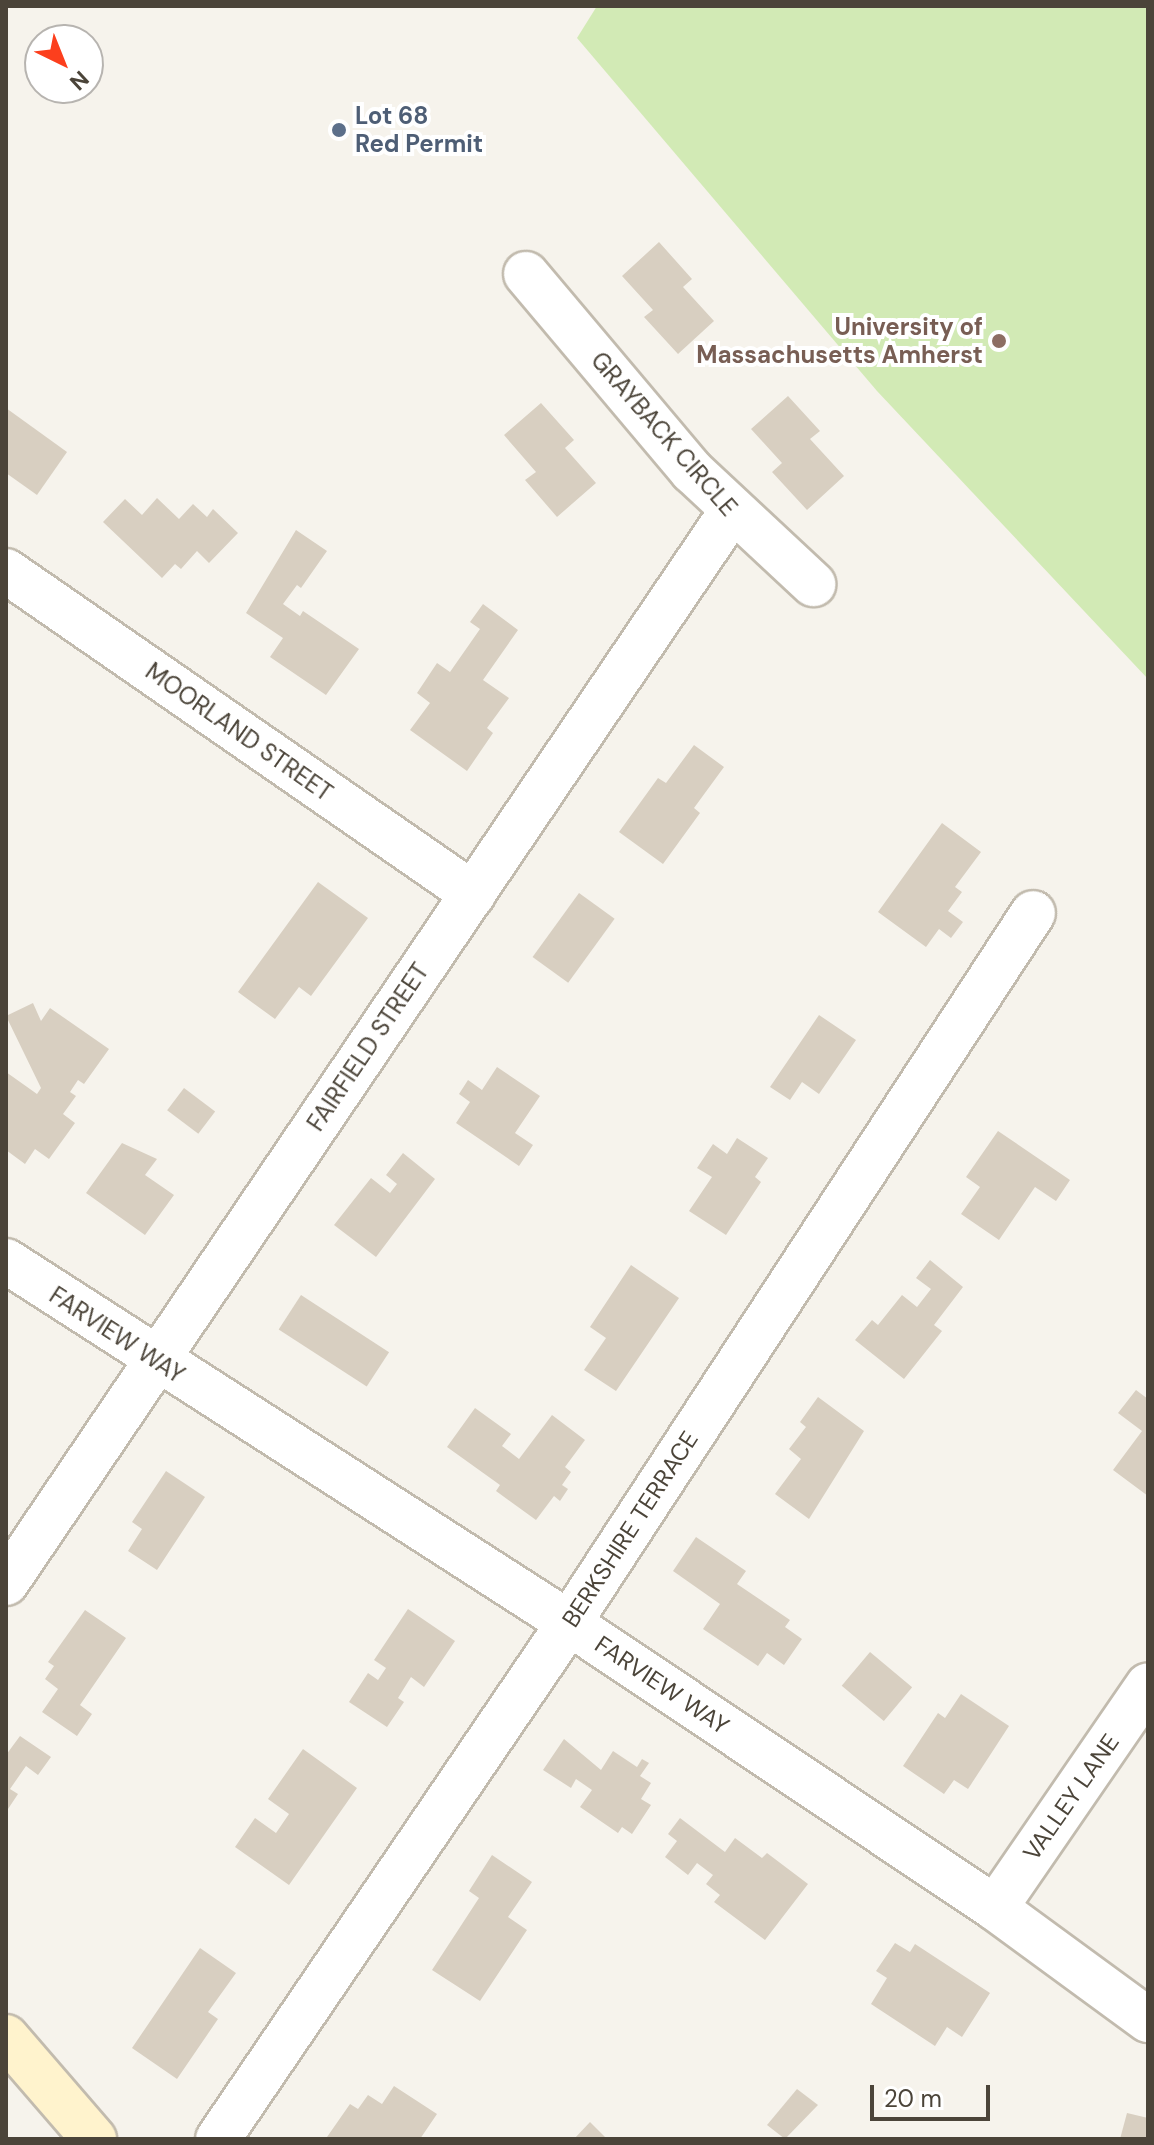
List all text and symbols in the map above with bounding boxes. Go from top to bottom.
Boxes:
north arrow [24,24,104,104]
text: N [64,64,95,97]
place label: Lot 68 Red Permit [355,102,483,158]
marker: Lot 68 Red Permit [330,121,348,139]
place label: University of Massachusetts Amherst [696,313,983,369]
marker: University of Massachusetts Amherst [990,332,1008,350]
street label: GRAYBACK CIRCLE [585,346,743,522]
street label: MOORLAND STREET [140,657,338,807]
street label: FAIRFIELD STREET [301,958,435,1136]
street label: FARVIEW WAY [44,1281,190,1389]
street label: BERKSHIRE TERRACE [556,1426,704,1632]
street label: FARVIEW WAY [590,1630,734,1740]
street label: VALLEY LANE [1017,1728,1125,1866]
scale bar [874,2069,994,2119]
text: 20 m [884,2083,942,2114]

